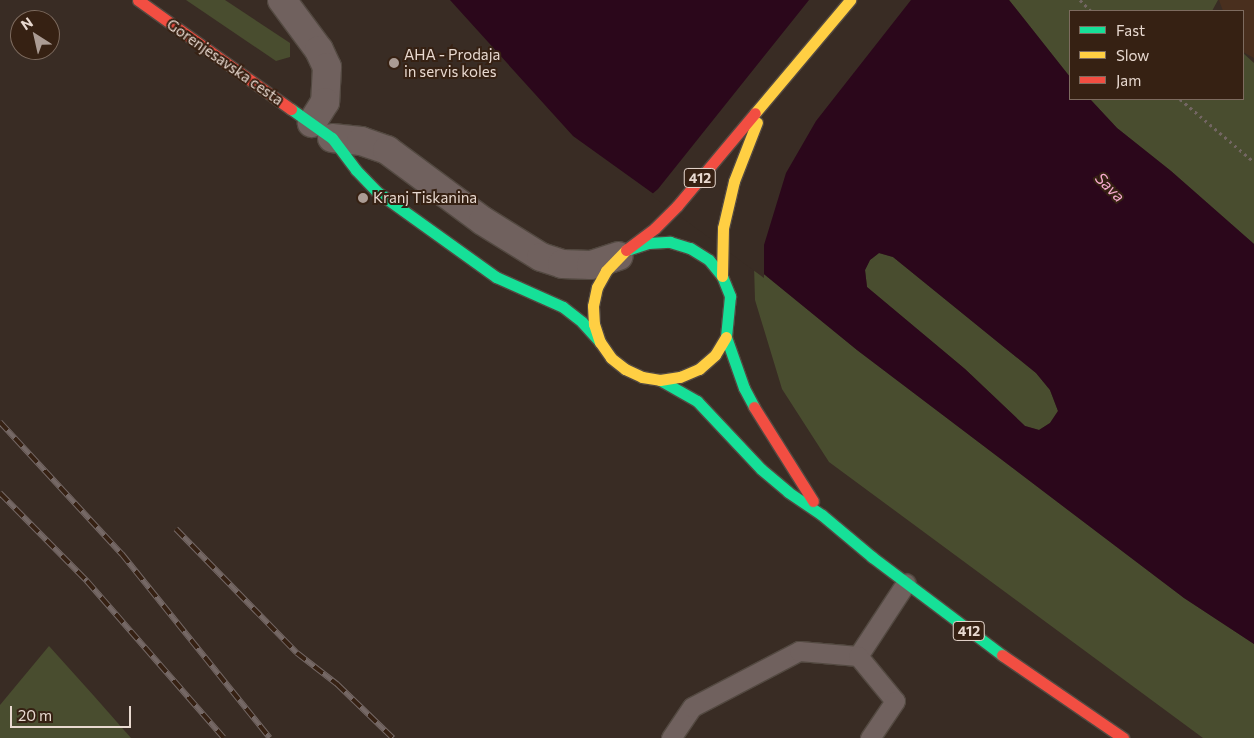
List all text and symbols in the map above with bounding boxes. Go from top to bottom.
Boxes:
north arrow [10,10,60,60]
legend [1069,10,1244,100]
text: N [18,13,36,33]
street label: Gorenjesavska cesta [163,15,287,109]
text: Fast [1116,21,1145,39]
place label: AHA - Prodaja in servis koles [404,45,500,80]
text: Slow [1116,46,1149,64]
marker: AHA - Prodaja in servis koles [388,57,400,69]
text: Jam [1116,71,1141,89]
road number: 412 [684,167,716,190]
water label: Sava [1091,168,1129,206]
place label: Kranj Tiskanina [373,189,477,207]
marker: Kranj Tiskanina [357,192,369,204]
road number: 412 [953,620,985,642]
scale bar [12,696,134,728]
text: 20 m [18,706,52,724]

